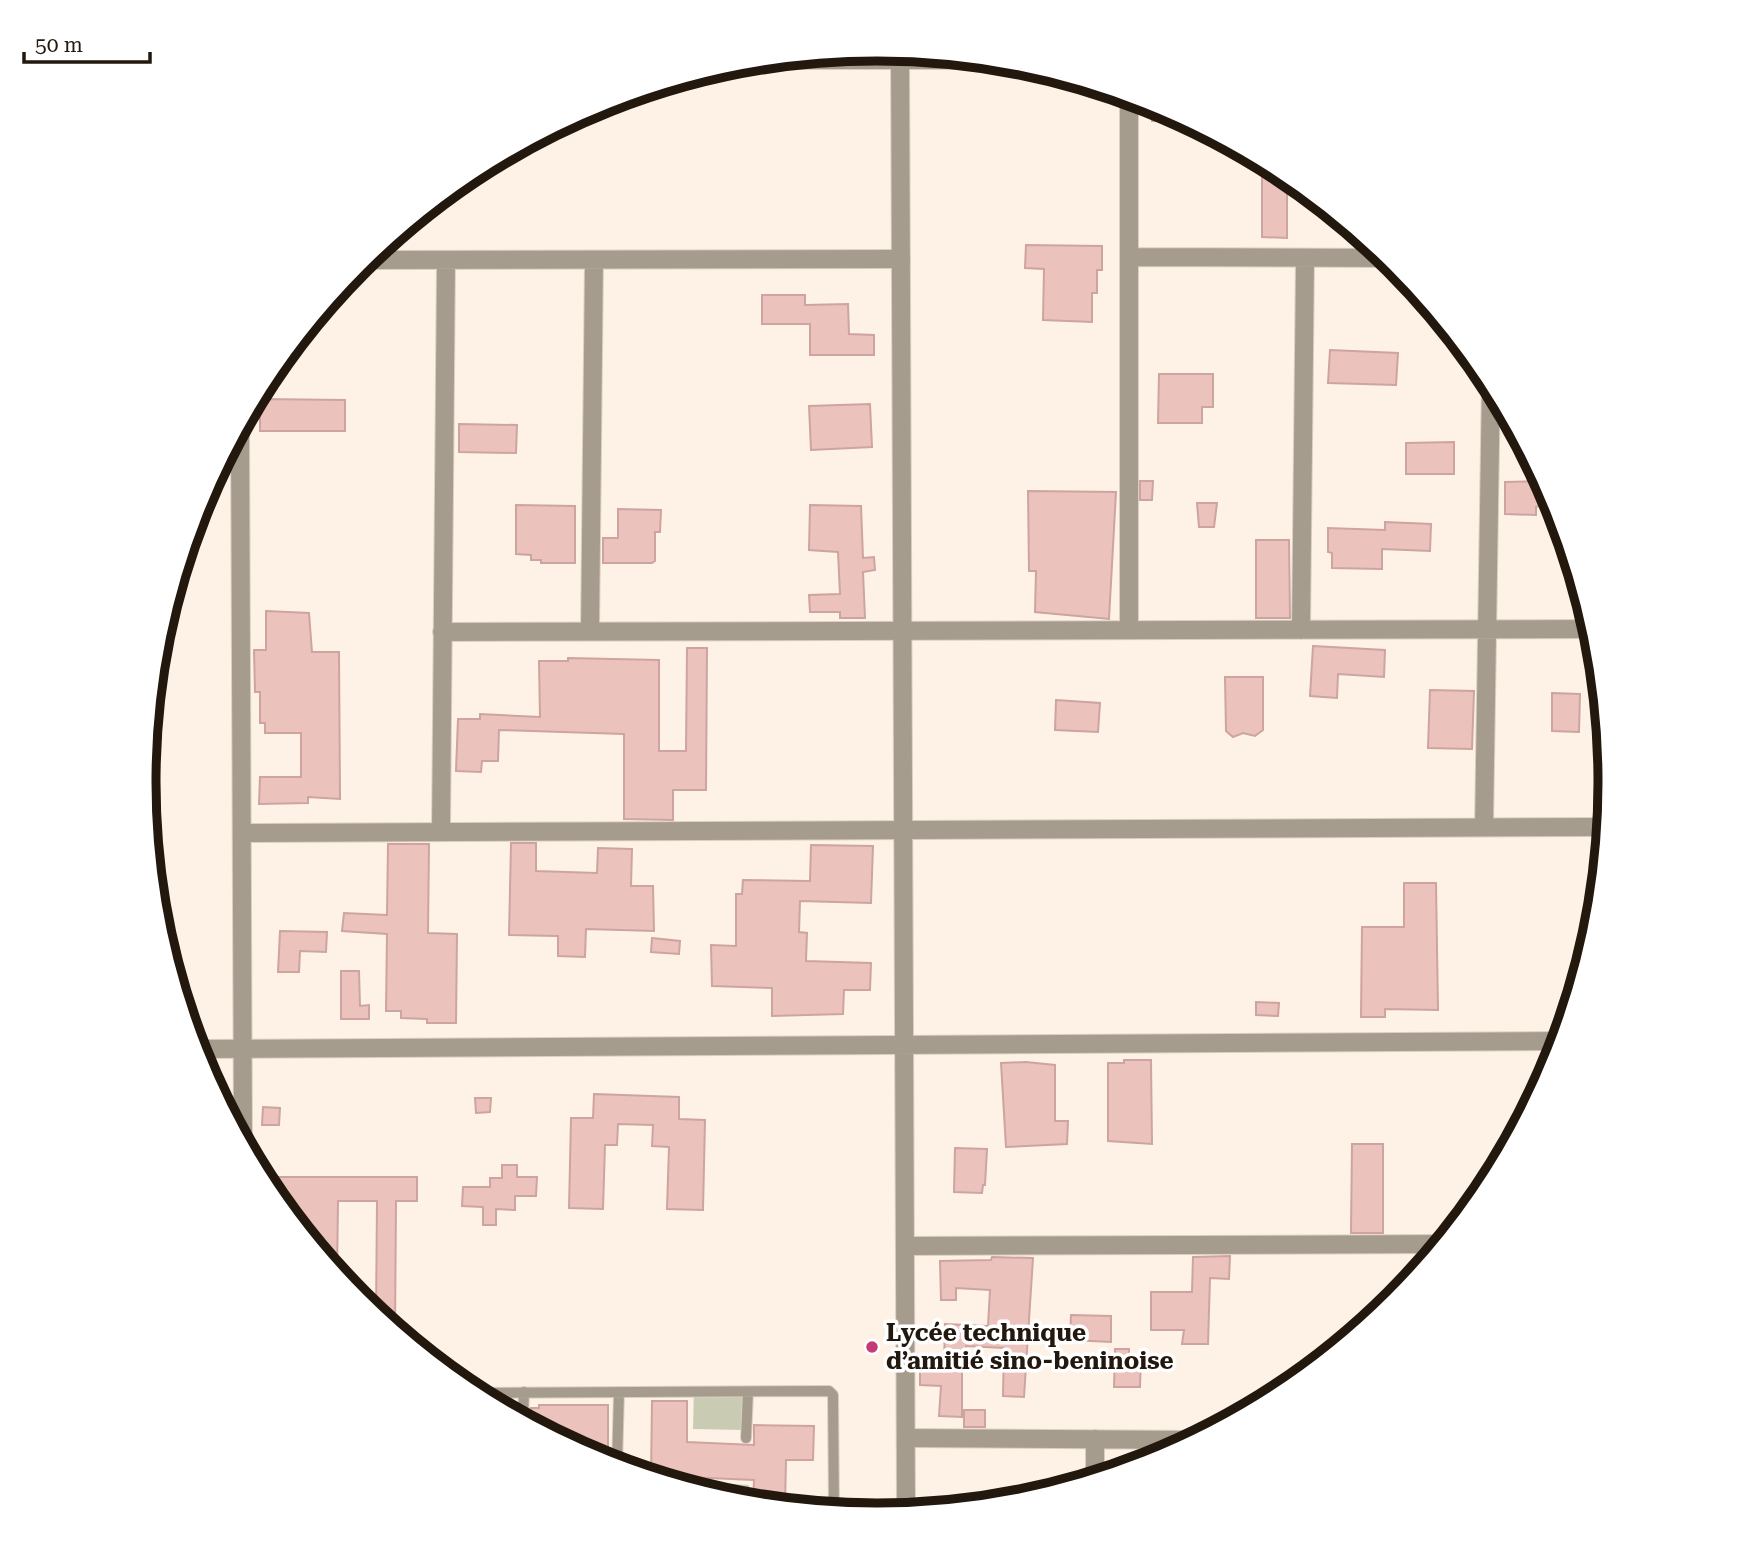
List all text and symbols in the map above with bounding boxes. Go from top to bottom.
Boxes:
scale bar [24,21,150,65]
text: 50 m [35,33,83,57]
place label: Lycée technique d’amitié sino-beninoise [886,1319,1174,1375]
marker: Lycée technique d’amitié sino-beninoise [864,1339,880,1355]

